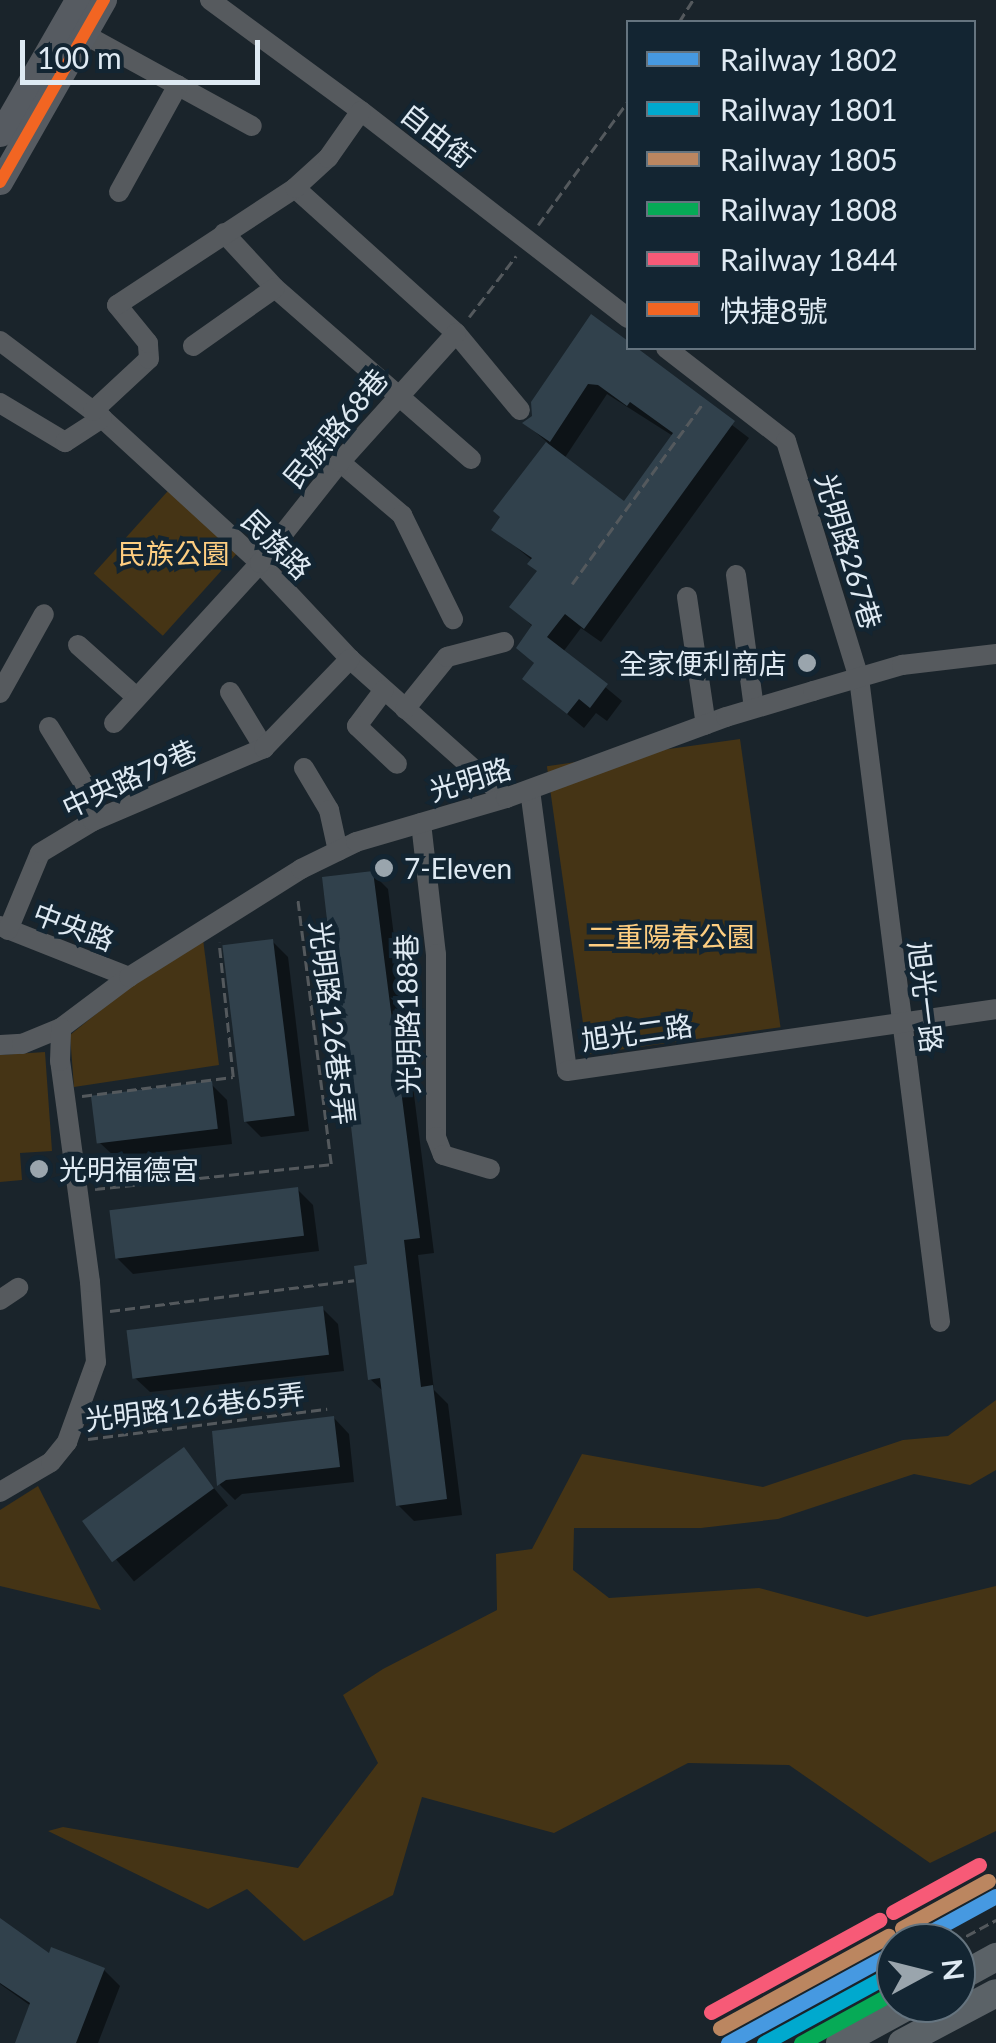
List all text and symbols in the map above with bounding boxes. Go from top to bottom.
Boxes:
scale bar [25,20,265,82]
legend [626,20,976,350]
text: 100 m [37,39,122,75]
text: Railway 1802 [720,41,898,77]
text: Railway 1801 [720,91,898,127]
street label: 自由街 [395,96,481,174]
text: Railway 1805 [720,141,898,177]
text: Railway 1808 [720,191,898,227]
text: Railway 1844 [720,241,898,277]
text: 快捷8號 [720,292,827,328]
street label: 民族路68巷 [276,362,394,494]
street label: 光明路267巷 [809,469,889,633]
street label: 民族路 [235,502,319,586]
park label: 民族公園 [118,536,230,570]
place label: 全家便利商店 [619,646,787,680]
marker: 全家便利商店 [796,652,818,674]
street label: 中央路79巷 [56,732,202,824]
street label: 光明路 [425,751,515,807]
place label: 7-Eleven [404,851,512,885]
marker: 7-Eleven [373,857,395,879]
street label: 中央路 [29,895,119,957]
street label: 光明路126巷5弄 [304,919,362,1127]
park label: 二重陽春公園 [587,919,755,953]
street label: 光明路188巷 [389,933,425,1095]
street label: 旭光一路 [903,939,949,1055]
street label: 旭光二路 [579,1008,695,1056]
place label: 光明福德宮 [59,1152,199,1186]
marker: 光明福德宮 [28,1158,50,1180]
street label: 光明路126巷65弄 [83,1376,307,1436]
north arrow [876,1923,976,2023]
text: N [936,1957,972,1982]

